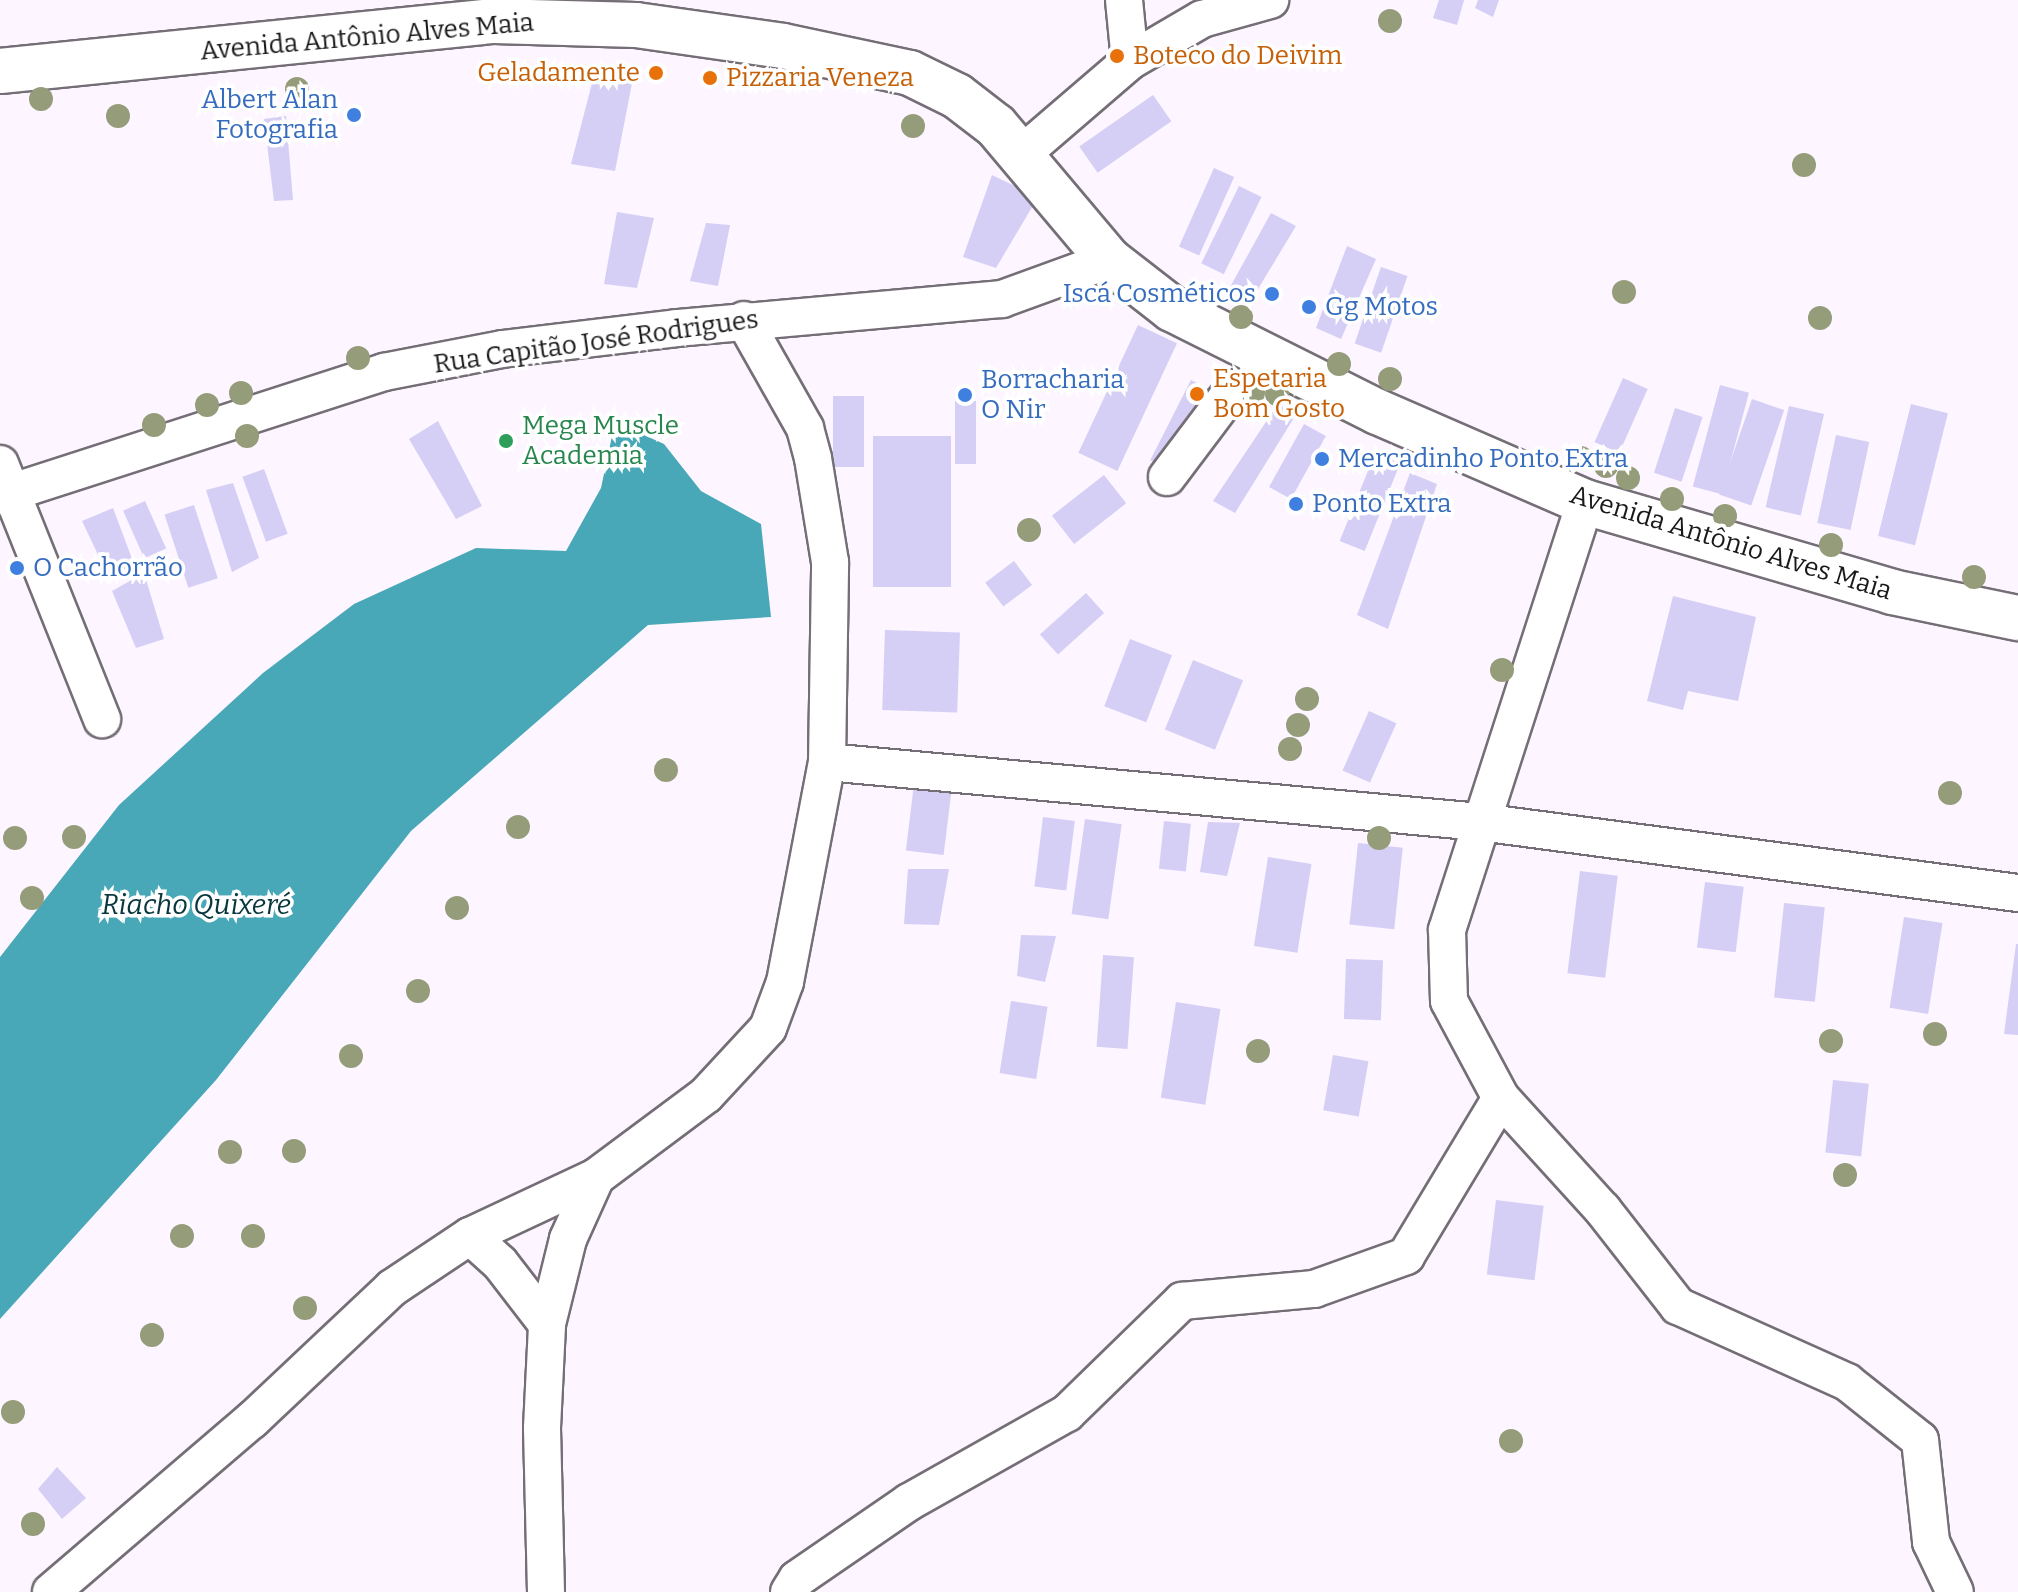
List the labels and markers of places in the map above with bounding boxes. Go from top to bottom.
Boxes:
place label: Boteco do Deivim [1133,40,1342,72]
marker: Boteco do Deivim [1108,47,1126,65]
place label: Geladamente [477,57,640,89]
place label: Pizzaria Veneza [726,62,914,94]
marker: Geladamente [647,64,665,82]
marker: Pizzaria Veneza [701,69,719,87]
place label: Albert Alan Fotografia [201,84,338,146]
marker: Albert Alan Fotografia [345,106,363,124]
place label: Iscá Cosméticos [1063,278,1256,310]
marker: Iscá Cosméticos [1263,285,1281,303]
place label: Gg Motos [1325,291,1438,323]
marker: Gg Motos [1300,298,1318,316]
place label: Espetaria Bom Gosto [1213,363,1345,424]
place label: Borracharia O Nir [981,364,1124,426]
marker: Espetaria Bom Gosto [1188,385,1206,403]
marker: Borracharia O Nir [956,386,974,404]
place label: Mega Muscle Academia [522,410,679,472]
marker: Mega Muscle Academia [497,432,515,450]
place label: Mercadinho Ponto Extra [1338,443,1628,475]
marker: Mercadinho Ponto Extra [1313,450,1331,468]
place label: Ponto Extra [1312,488,1451,520]
marker: Ponto Extra [1287,495,1305,513]
place label: O Cachorrão [33,552,183,584]
marker: O Cachorrão [8,559,26,577]

